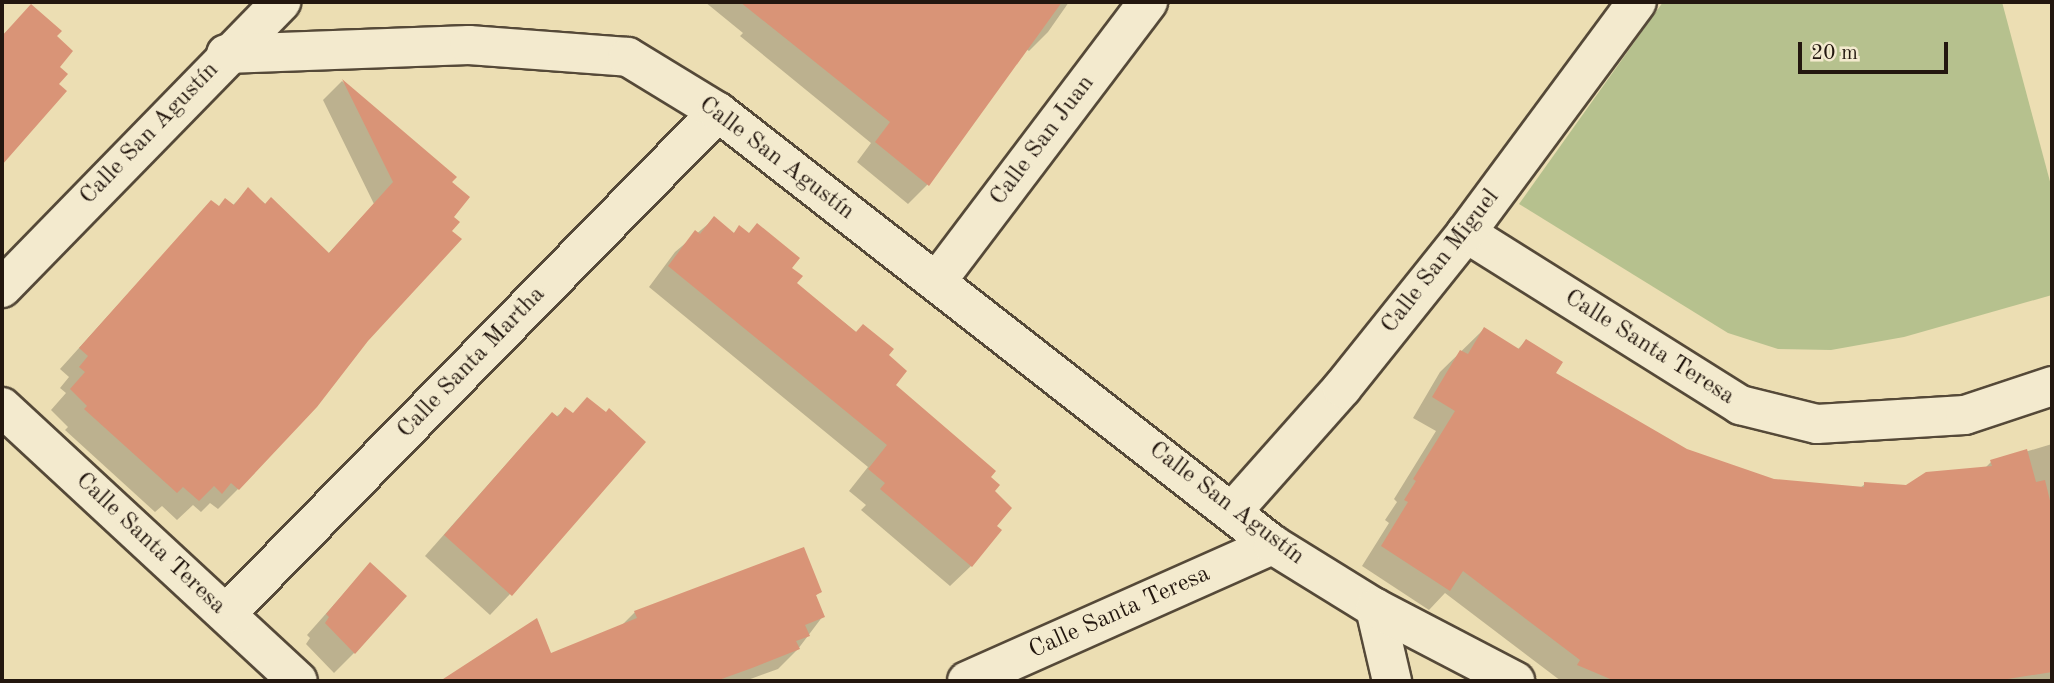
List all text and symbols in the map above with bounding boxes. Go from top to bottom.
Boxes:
scale bar [1802,28,1952,72]
text: 20 m [1811,43,1858,64]
street label: Calle San Agustín [75,57,225,211]
street label: Calle San Juan [985,70,1101,212]
street label: Calle San Agustín [692,91,860,227]
street label: Calle San Miguel [1376,184,1506,340]
street label: Calle Santa Martha [392,281,552,445]
street label: Calle Santa Teresa [1559,284,1739,412]
street label: Calle San Agustín [1142,436,1310,572]
street label: Calle Santa Teresa [69,467,231,621]
street label: Calle Santa Teresa [1025,560,1215,666]

